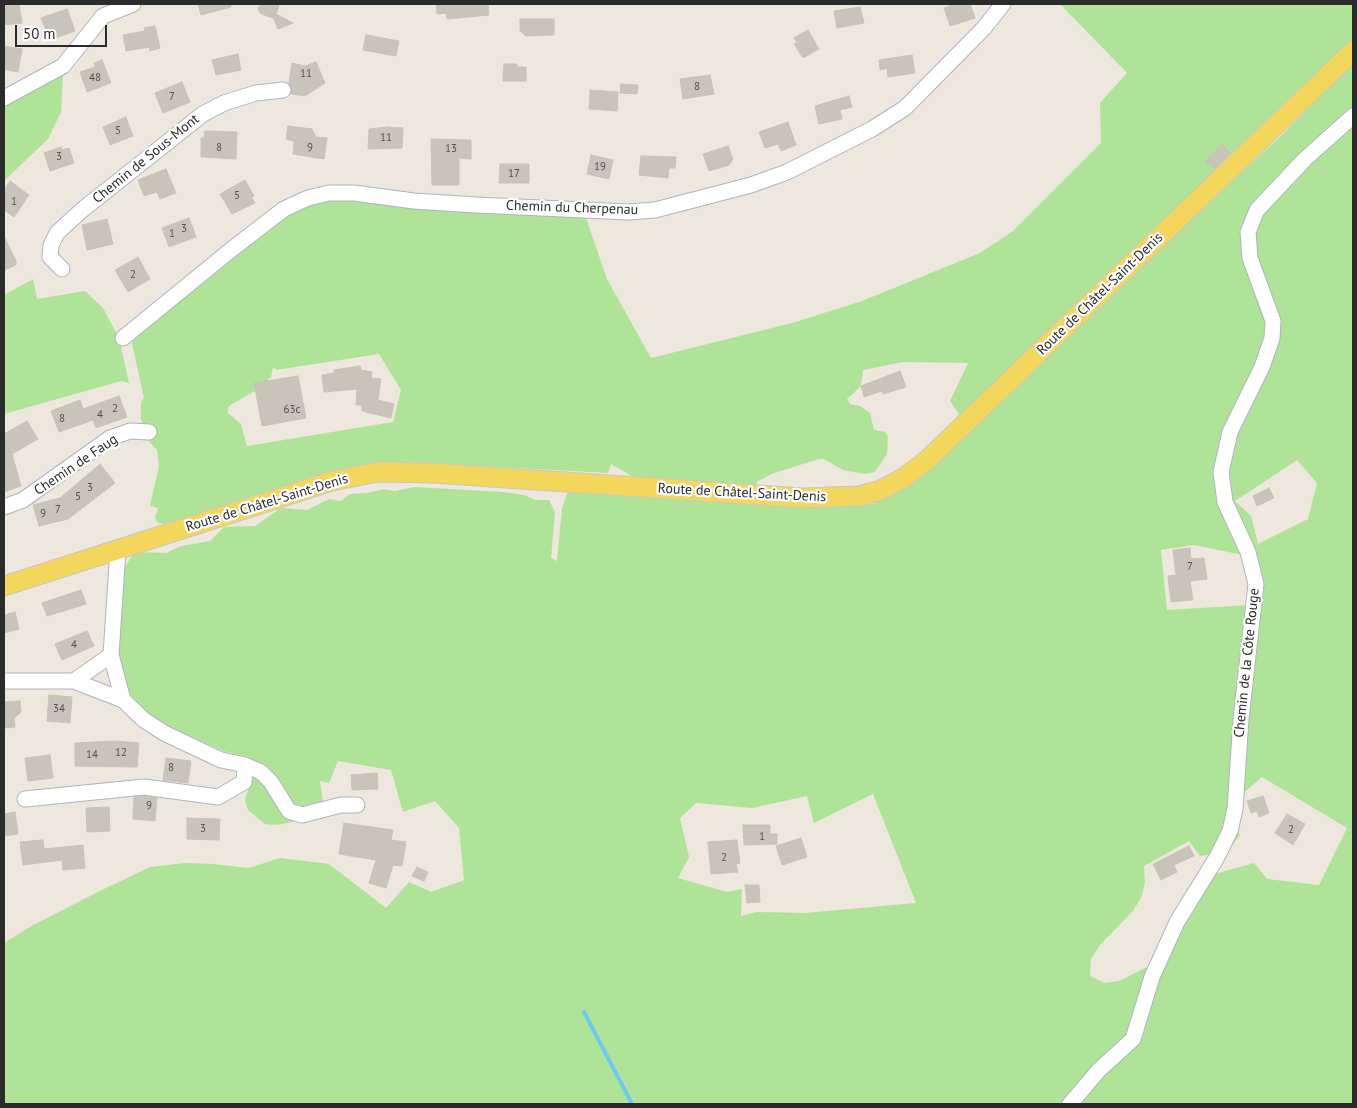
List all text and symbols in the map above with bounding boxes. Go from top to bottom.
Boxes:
scale bar [18,15,110,47]
text: 50 m [23,24,56,43]
house number: 11 [300,67,312,81]
house number: 48 [89,71,101,85]
house number: 8 [694,80,700,94]
house number: 7 [169,90,175,104]
street label: Chemin de Sous-Mont [89,111,203,207]
house number: 5 [115,124,121,138]
house number: 11 [380,131,392,145]
house number: 8 [216,141,222,155]
house number: 9 [307,141,313,155]
house number: 13 [445,142,457,156]
house number: 3 [56,150,62,164]
house number: 19 [594,160,606,174]
house number: 17 [508,167,520,181]
house number: 5 [234,189,240,203]
house number: 1 [11,195,17,209]
street label: Chemin du Cherpenau [506,197,638,219]
house number: 3 [181,222,187,236]
house number: 1 [169,227,175,241]
street label: Route de Châtel-Saint-Denis [1034,229,1166,359]
house number: 2 [130,268,136,282]
house number: 2 [112,402,118,416]
house number: 63c [284,403,300,417]
house number: 4 [97,408,103,422]
house number: 8 [59,412,65,426]
street label: Chemin de Faug [31,431,121,499]
street label: Route de Châtel-Saint-Denis [184,470,350,536]
street label: Route de Châtel-Saint-Denis [657,480,827,506]
house number: 3 [87,481,93,495]
house number: 5 [75,490,81,504]
house number: 7 [55,503,61,517]
house number: 9 [40,507,46,521]
house number: 7 [1187,560,1193,574]
street label: Chemin de la Côte Rouge [1231,587,1263,739]
house number: 4 [71,638,77,652]
house number: 34 [53,702,65,716]
house number: 12 [115,746,127,760]
house number: 14 [86,748,98,762]
house number: 8 [168,761,174,775]
house number: 9 [146,799,152,813]
house number: 3 [200,822,206,836]
house number: 2 [1288,823,1294,837]
house number: 1 [759,830,765,844]
house number: 2 [721,851,727,865]

